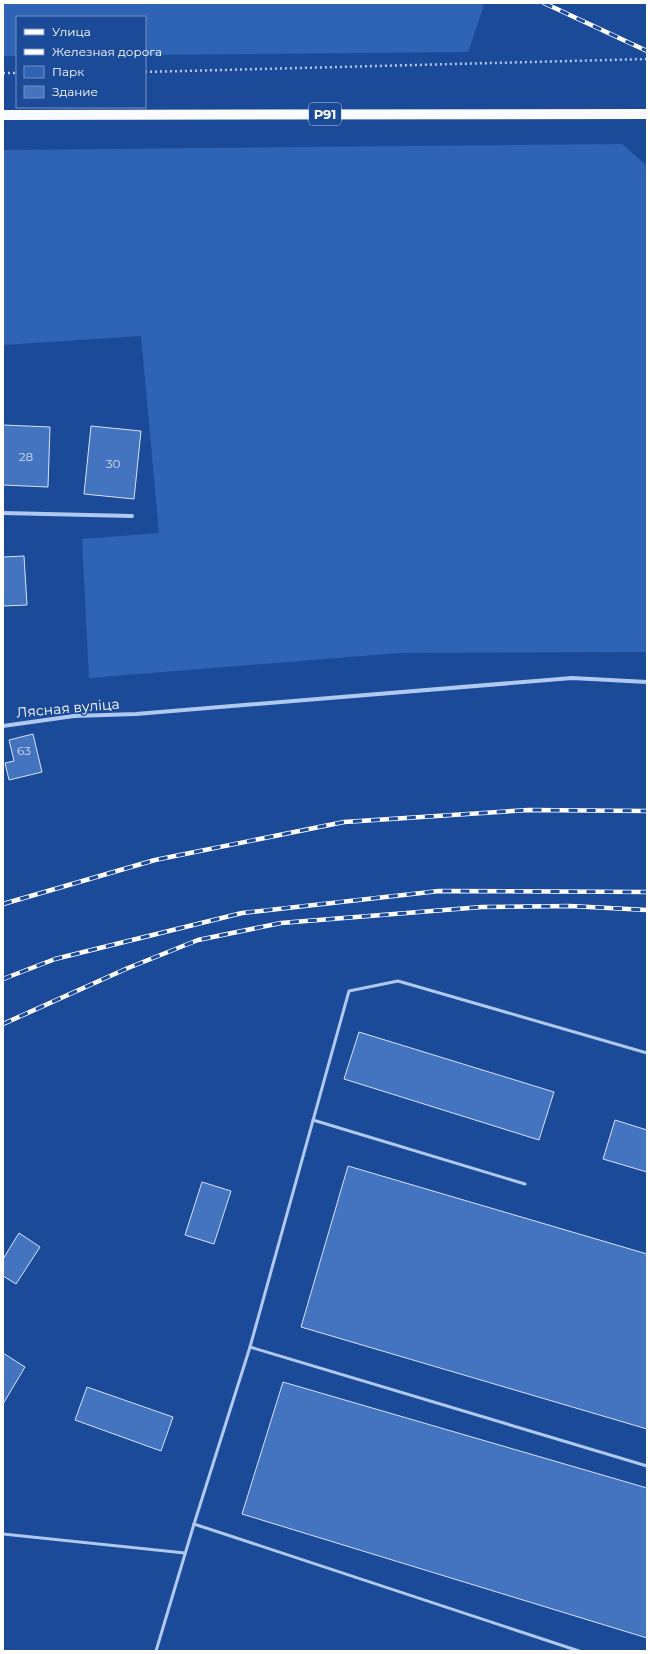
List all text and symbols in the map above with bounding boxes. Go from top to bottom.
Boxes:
legend [16,16,146,108]
text: Улица [52,24,91,39]
text: Железная дорога [52,44,162,59]
text: Парк [52,64,84,79]
text: Здание [52,84,98,99]
road number: Р91 [309,103,341,125]
house number: 28 [19,449,34,464]
house number: 30 [106,456,120,471]
street label: Лясная вуліца [16,695,120,721]
house number: 63 [17,743,31,758]

